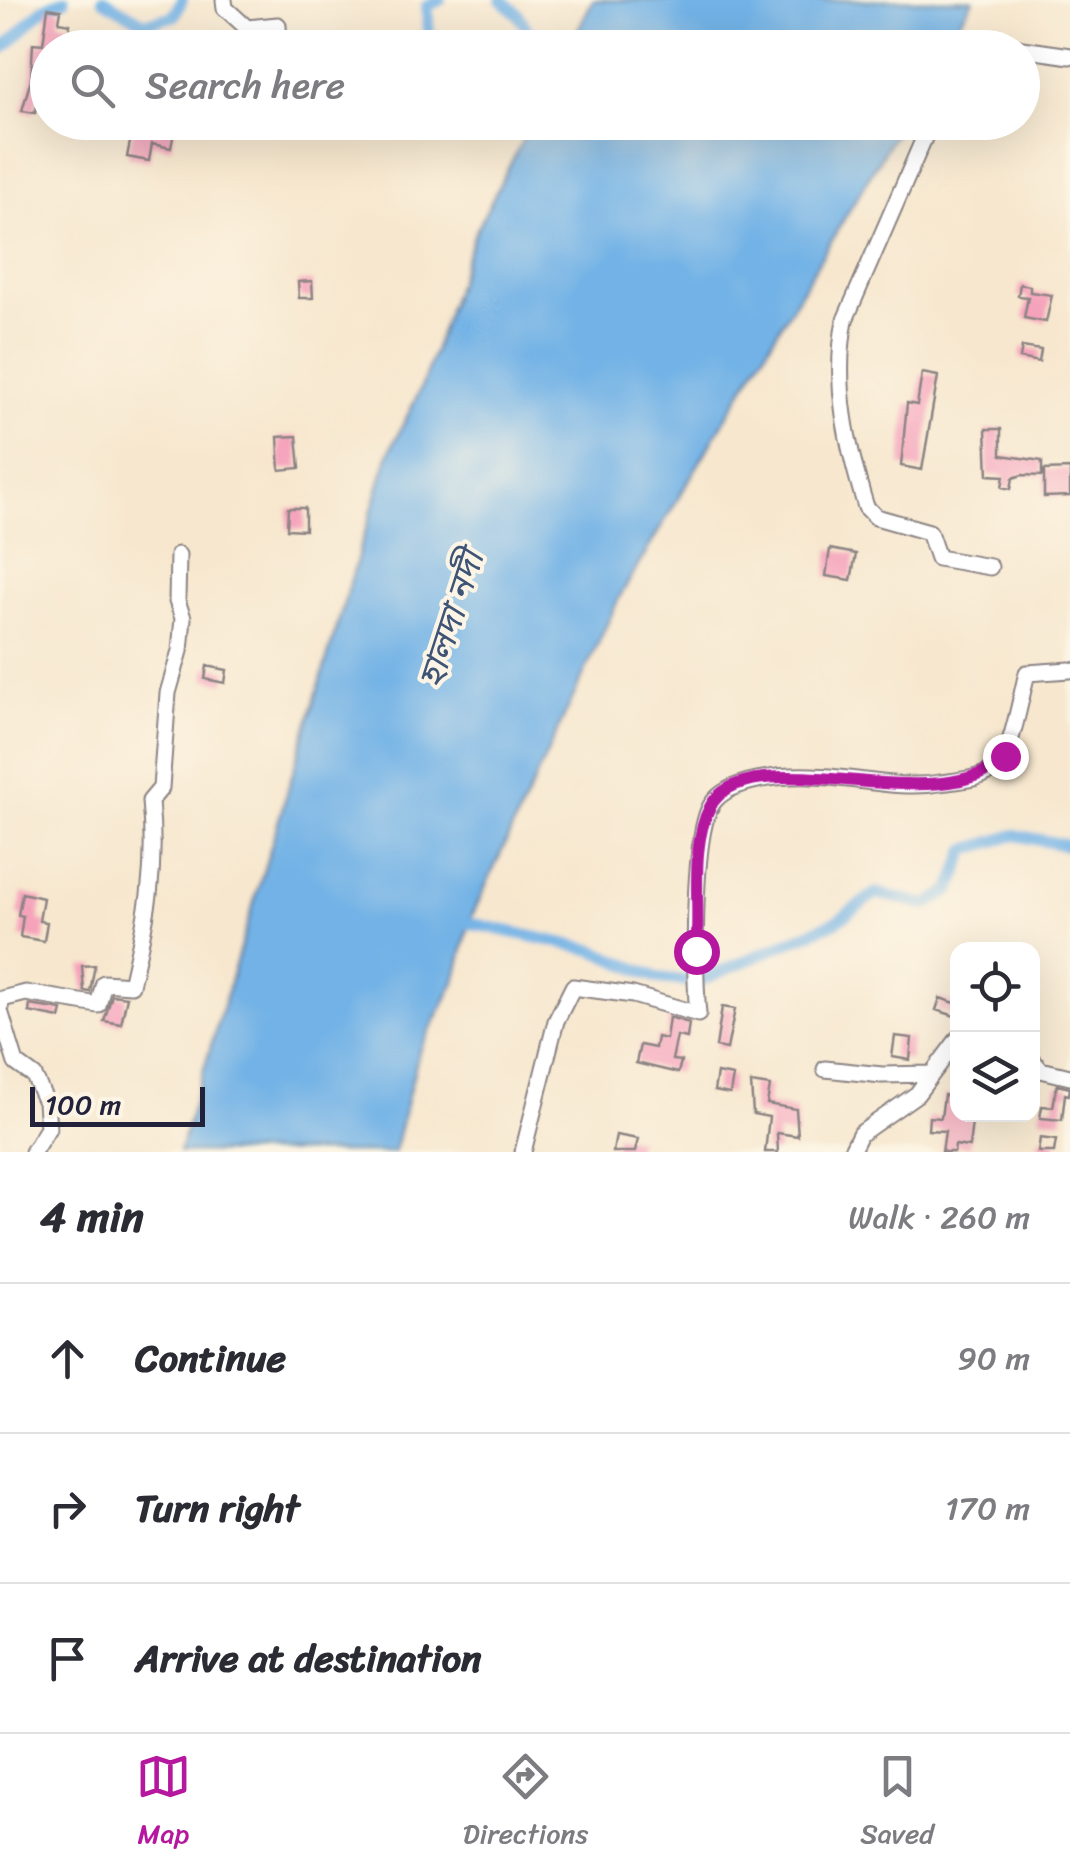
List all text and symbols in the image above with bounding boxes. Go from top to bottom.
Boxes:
search box [30,30,1040,140]
text: Search here [145,52,345,119]
icon: search [65,58,120,113]
water label: হালদা নদী [400,536,504,696]
route end [983,734,1029,780]
route start [674,929,720,975]
map controls [950,942,1040,1122]
button: locate [950,942,1040,1032]
button: layers [950,1032,1040,1122]
text: 100 m [45,1080,121,1129]
scale bar [30,1082,205,1126]
text: 4 min [40,1180,144,1254]
text: Walk · 260 m [848,1189,1030,1246]
text: Continue [135,1325,286,1392]
text: 90 m [957,1330,1030,1387]
icon: ahead [40,1331,95,1386]
text: Turn right [135,1475,300,1542]
text: 170 m [945,1480,1030,1537]
icon: right [40,1481,95,1536]
text: Arrive at destination [135,1625,482,1692]
icon: arrive [40,1631,95,1686]
tab: Map [136,1749,191,1858]
tab: Directions [463,1749,588,1858]
tab: Saved [860,1749,934,1858]

